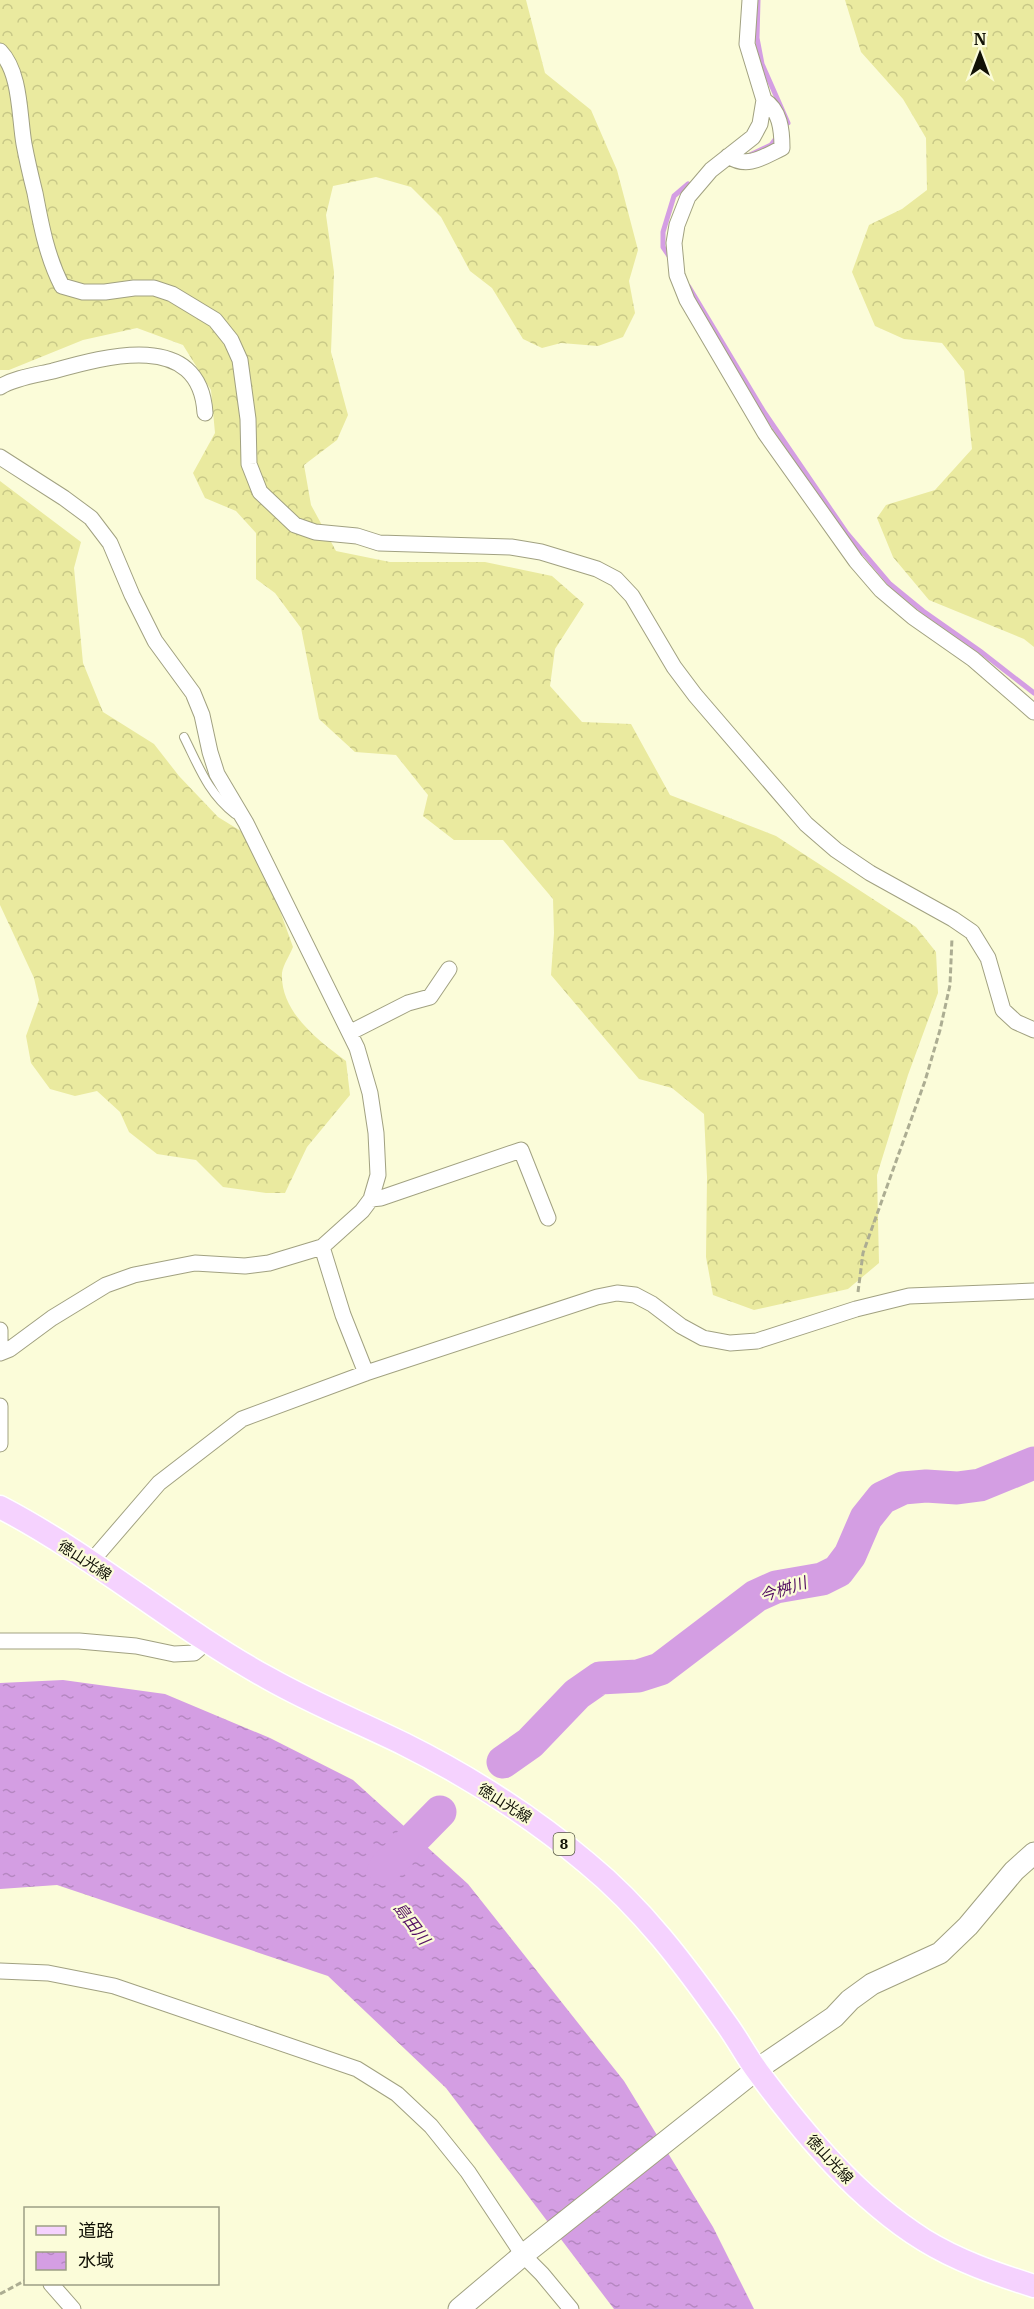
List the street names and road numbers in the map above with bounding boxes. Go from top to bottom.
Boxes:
street label: 徳山光線 [55,1536,115,1584]
street label: 徳山光線 [475,1779,535,1827]
road number: 8 [554,1833,574,1855]
street label: 徳山光線 [803,2131,857,2187]

